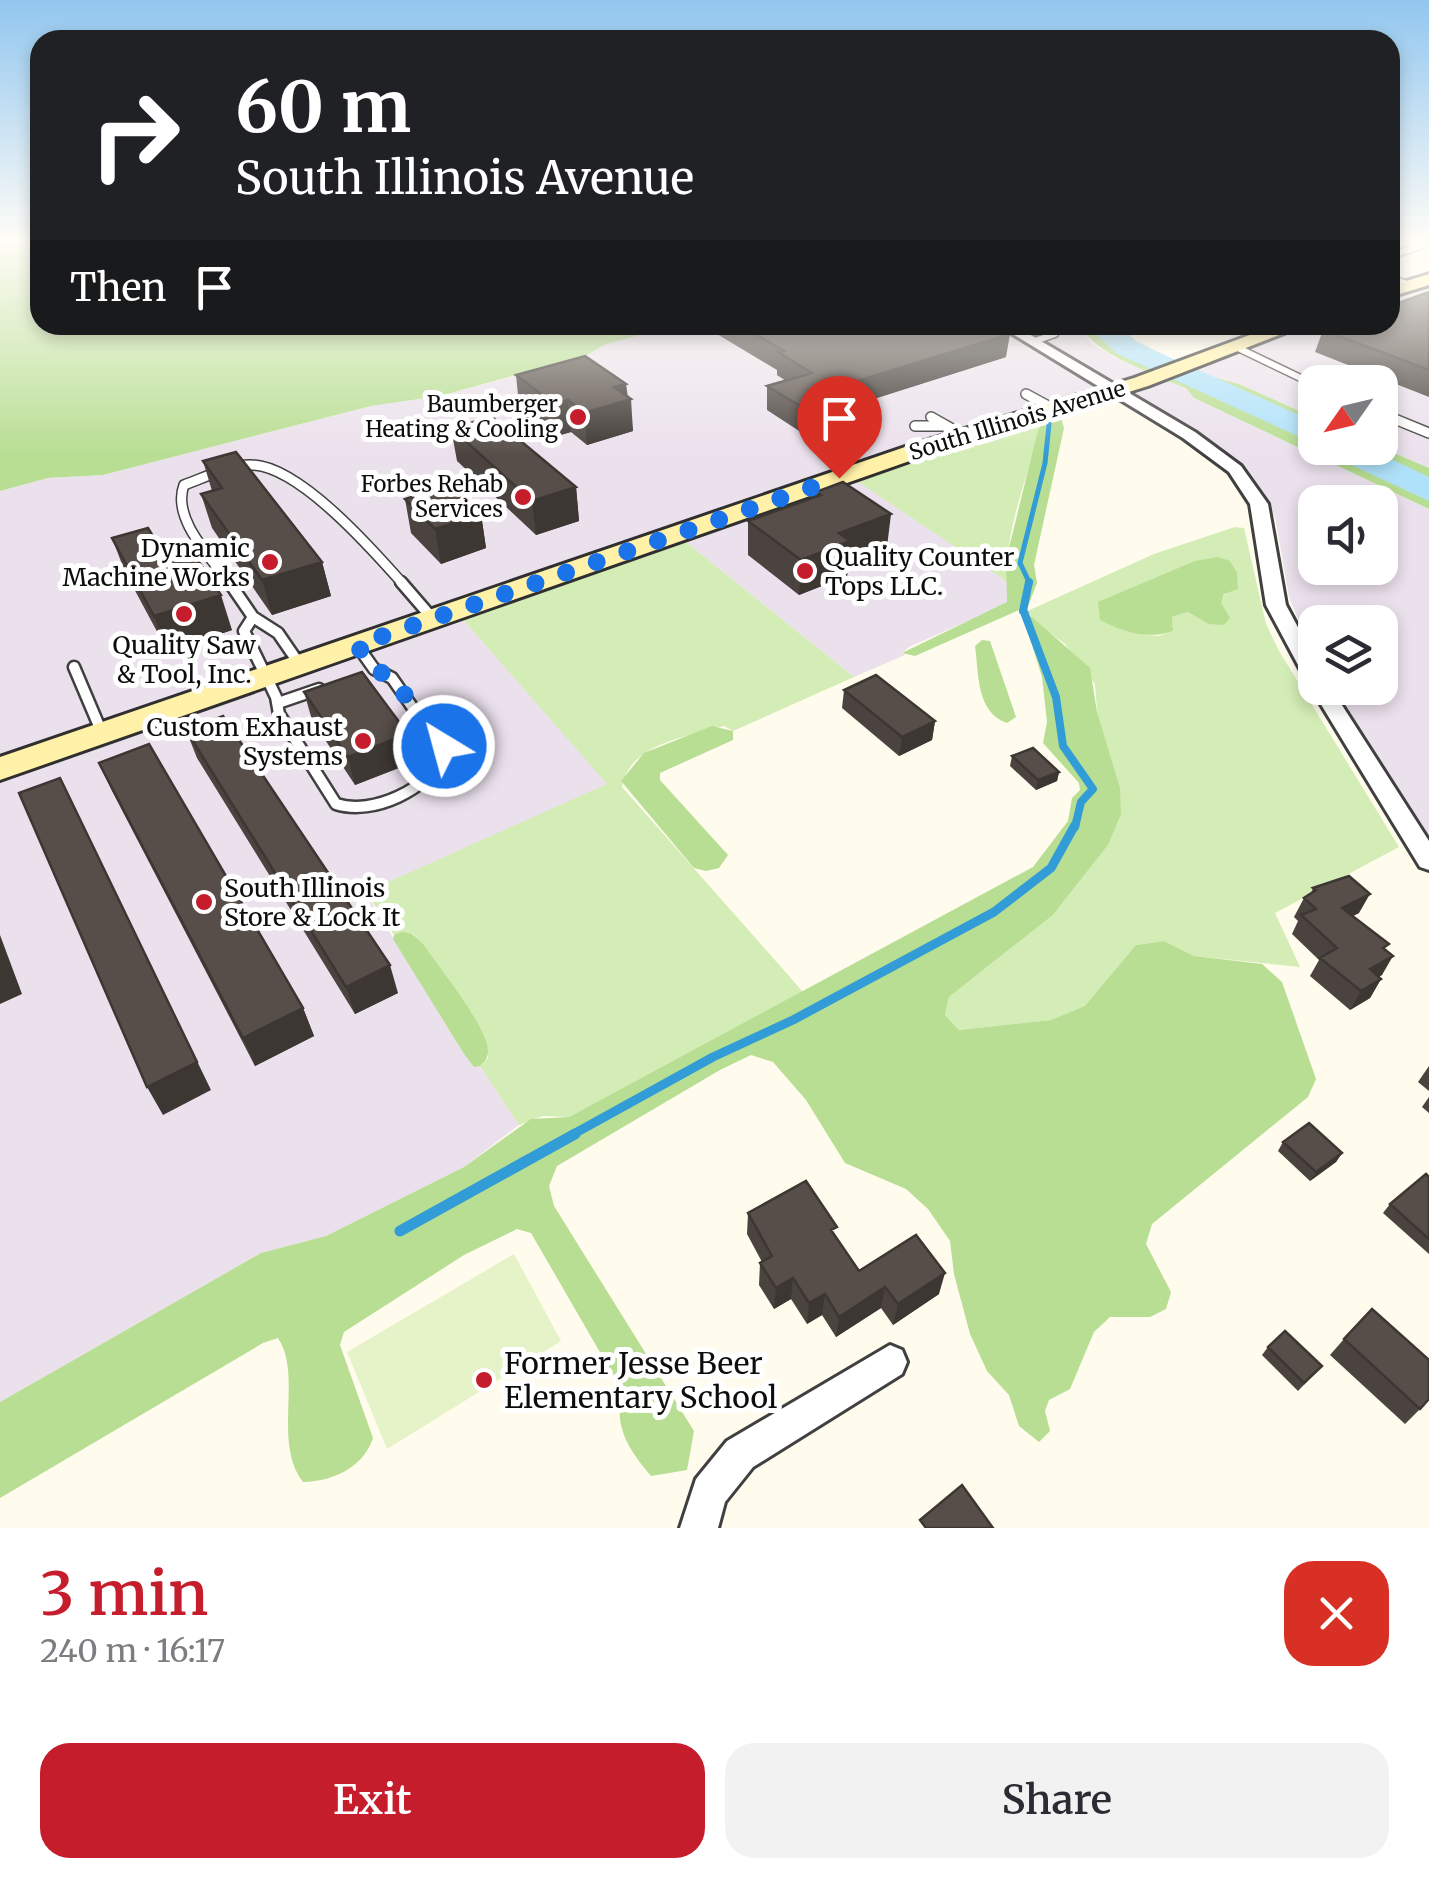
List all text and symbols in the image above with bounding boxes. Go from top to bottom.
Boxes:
text: 60 m [235,63,411,151]
icon: right [70,70,200,200]
text: South Illinois Avenue [235,150,694,206]
icon: arrive [187,260,242,315]
text: Then [70,264,167,311]
north arrow [1298,365,1398,465]
map controls [1298,365,1398,705]
street label: South Illinois Avenue [906,374,1128,466]
pin [797,376,882,479]
place label: Baumberger Heating & Cooling [365,390,558,443]
icon: arrive [812,391,867,446]
marker: Baumberger Heating & Cooling [567,406,589,428]
place label: Forbes Rehab Services [361,470,503,523]
button: sound [1298,485,1398,585]
marker: Forbes Rehab Services [512,486,534,508]
place label: Dynamic Machine Works [62,532,250,593]
place label: Quality Counter Tops LLC. [825,541,1015,602]
marker: Dynamic Machine Works [259,551,281,573]
marker: Quality Counter Tops LLC. [794,560,816,582]
marker: Quality Saw & Tool, Inc. [173,603,195,625]
button: layers [1298,605,1398,705]
place label: Quality Saw & Tool, Inc. [112,629,257,690]
position arrow [392,694,496,798]
place label: Custom Exhaust Systems [147,711,343,772]
marker: Custom Exhaust Systems [352,730,374,752]
place label: South Illinois Store & Lock It [224,872,401,933]
marker: South Illinois Store & Lock It [193,891,215,913]
place label: Former Jesse Beer Elementary School [504,1344,777,1416]
marker: Former Jesse Beer Elementary School [473,1369,495,1391]
text: 3 min [40,1556,208,1631]
button: close [1284,1561,1389,1666]
text: 240 m · 16:17 [40,1631,225,1671]
button: Exit [40,1743,705,1858]
button: Share [725,1743,1389,1858]

